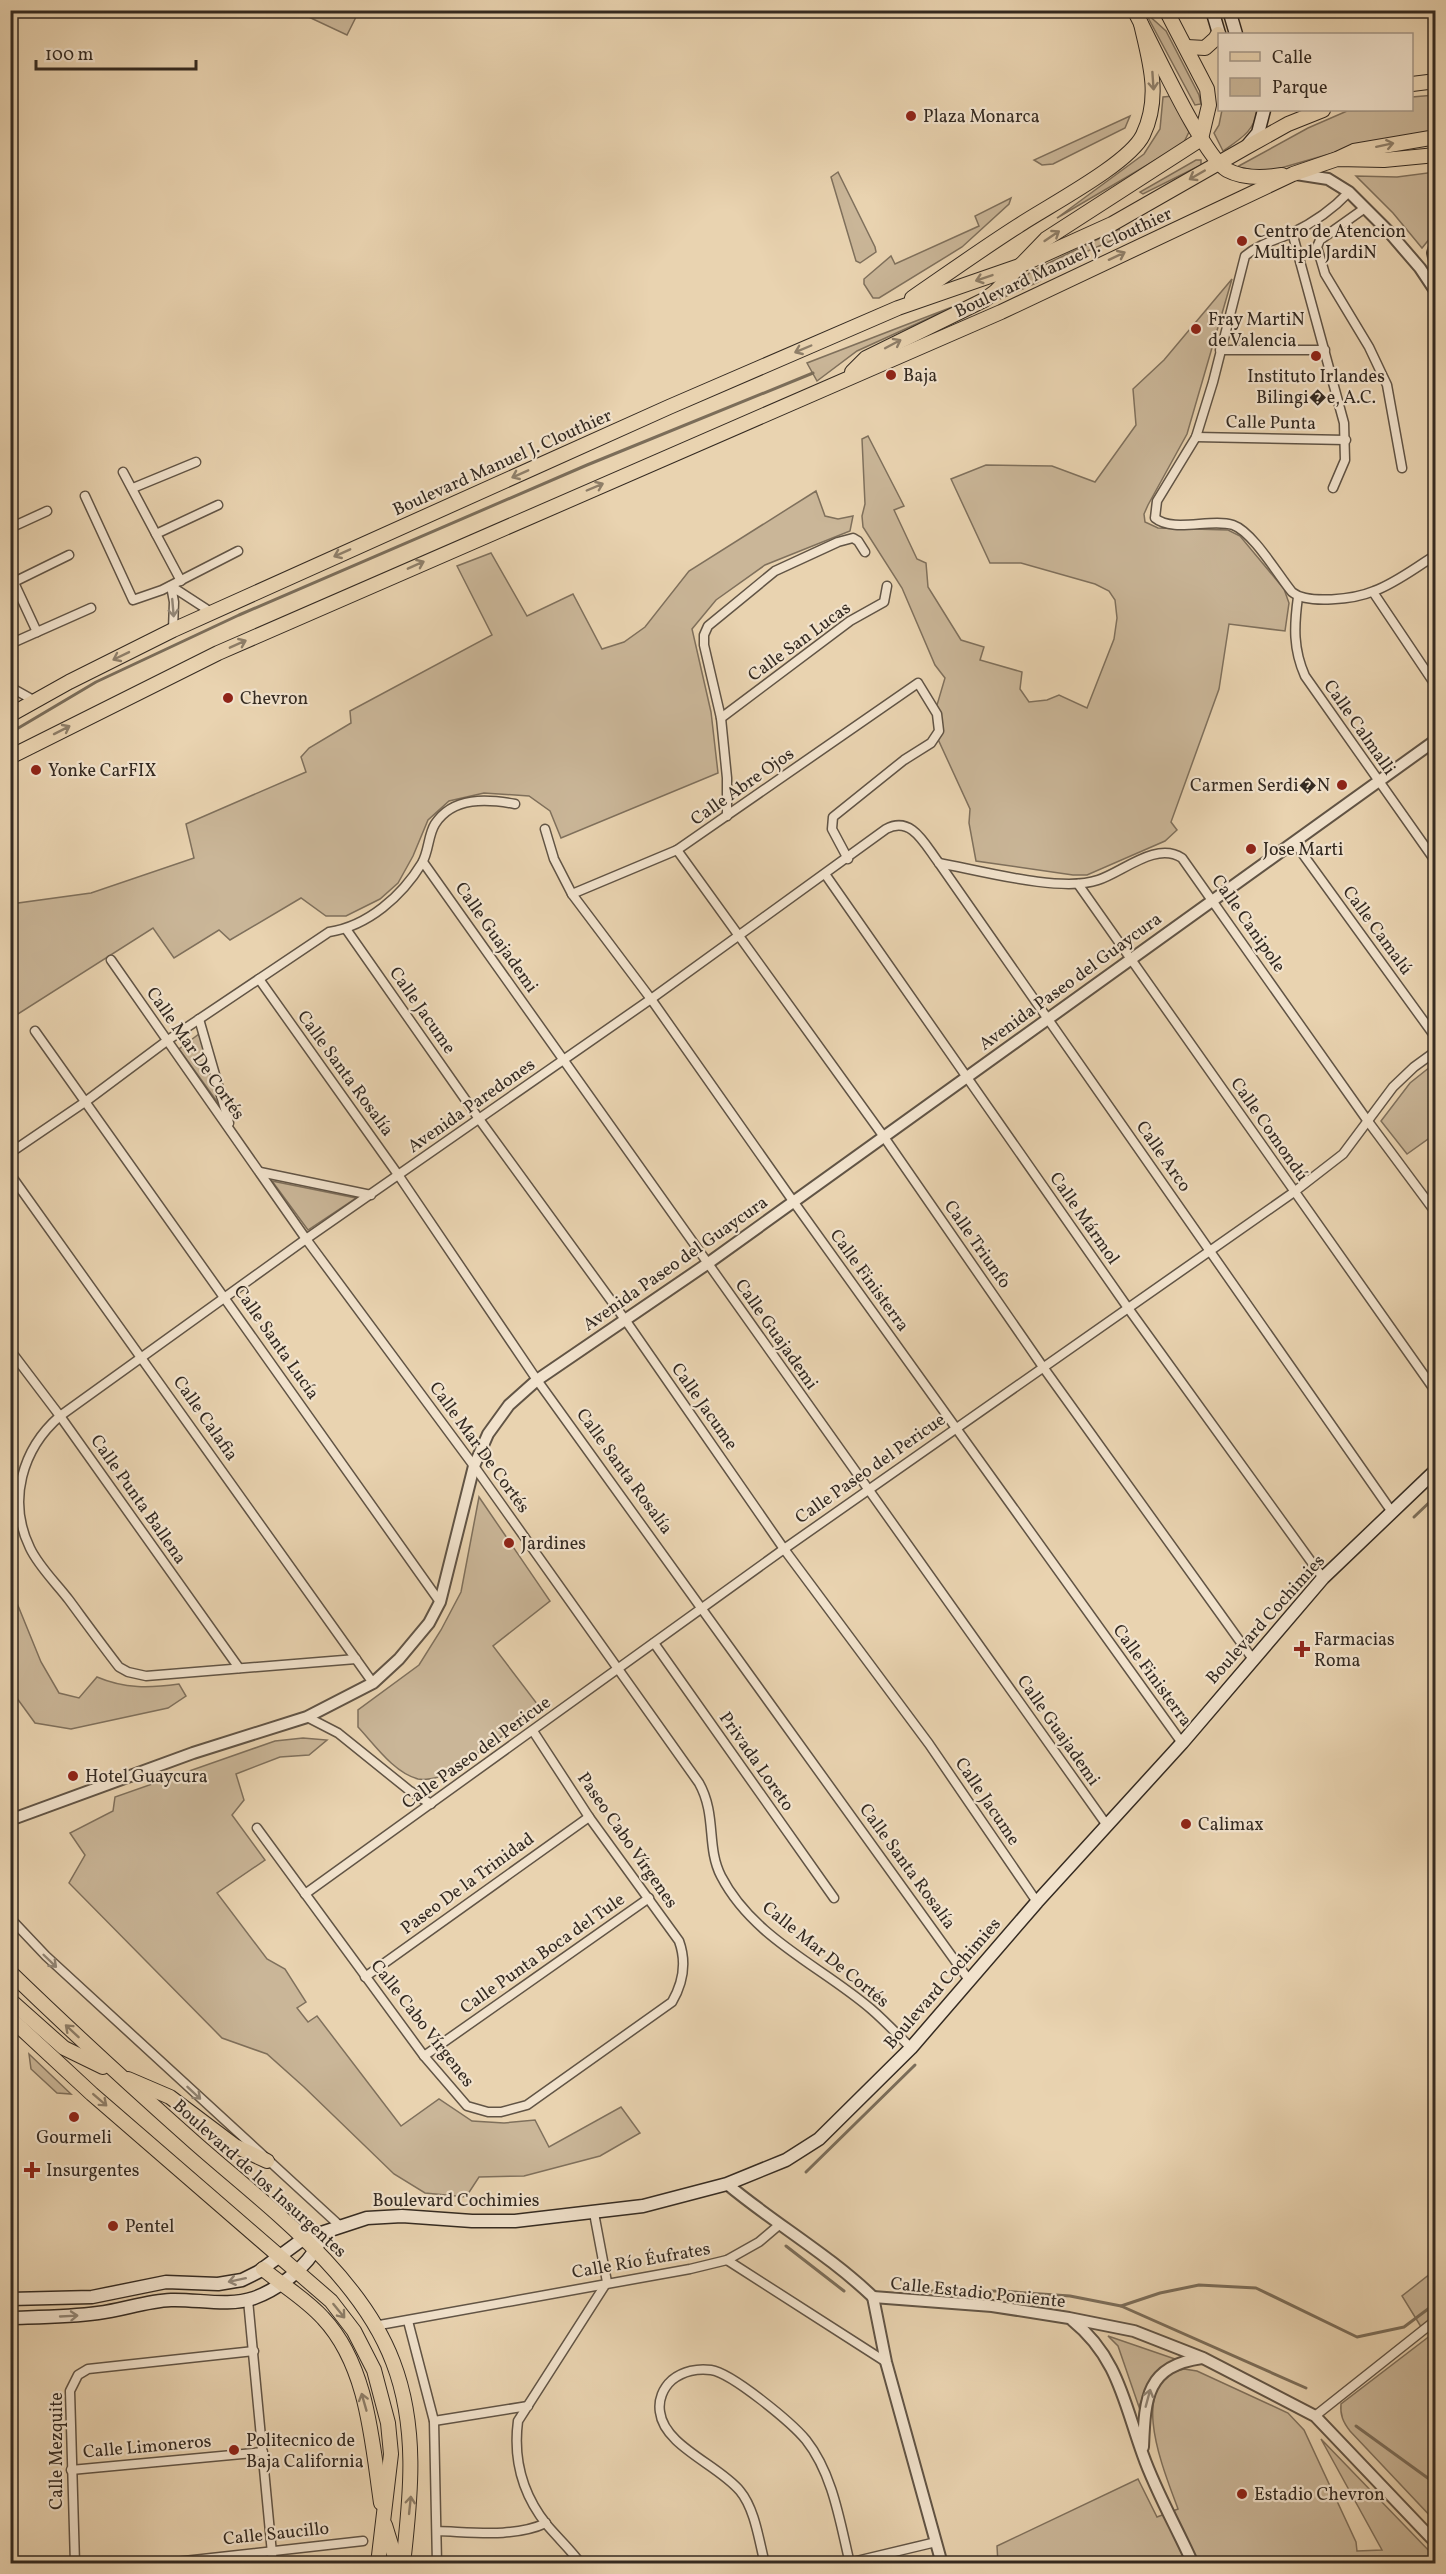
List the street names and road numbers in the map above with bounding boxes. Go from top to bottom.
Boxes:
street label: Boulevard Manuel J. Clouthier [951,202,1177,325]
street label: Boulevard Manuel J. Clouthier [389,404,616,523]
street label: Calle Punta [1226,410,1316,437]
street label: Calle San Lucas [743,596,857,688]
street label: Calle Calmalli [1317,675,1401,780]
street label: Calle Abre Ojos [686,742,800,832]
street label: Calle Canipole [1205,870,1291,978]
street label: Calle Guajademi [448,877,543,998]
street label: Calle Camalú [1336,881,1418,981]
street label: Avenida Paseo del Guaycura [974,907,1168,1057]
street label: Calle Jacume [383,962,461,1059]
street label: Calle Mar De Cortés [140,982,250,1125]
street label: Calle Santa Rosalía [291,1006,399,1142]
street label: Avenida Paredones [403,1053,541,1160]
street label: Calle Comondú [1224,1073,1314,1187]
street label: Calle Arco [1129,1116,1196,1197]
street label: Calle Mármol [1043,1168,1125,1270]
street label: Avenida Paseo del Guaycura [578,1191,774,1338]
street label: Calle Triunfo [937,1196,1016,1294]
street label: Calle Finisterra [823,1225,915,1337]
street label: Calle Guajademi [728,1274,823,1395]
street label: Calle Santa Lucía [227,1280,325,1405]
street label: Calle Jacume [665,1358,743,1455]
street label: Calle Calafia [166,1371,243,1467]
street label: Calle Mar De Cortés [423,1377,535,1519]
street label: Calle Santa Rosalía [570,1404,678,1540]
street label: Calle Paseo del Pericue [791,1408,951,1531]
street label: Calle Punta Ballena [84,1430,192,1570]
street label: Boulevard Cochimies [1201,1550,1331,1690]
street label: Calle Finisterra [1106,1620,1198,1732]
street label: Calle Guajademi [1010,1670,1105,1791]
street label: Calle Paseo del Pericue [397,1691,556,1816]
street label: Privada Loreto [712,1707,799,1817]
street label: Calle Jacume [948,1753,1025,1851]
street label: Paseo Cabo Vírgenes [570,1768,683,1914]
street label: Calle Santa Rosalía [853,1799,961,1935]
street label: Paseo De la Trinidad [396,1827,540,1941]
street label: Calle Punta Boca del Tule [455,1888,630,2021]
street label: Calle Mar De Cortés [756,1896,894,2014]
street label: Boulevard Cochimies [879,1913,1007,2055]
street label: Calle Cabo Vírgenes [364,1955,480,2093]
street label: Boulevard de los Insurgentes [167,2094,351,2264]
street label: Boulevard Cochimies [372,2189,540,2214]
street label: Calle Río Éufrates [570,2237,712,2286]
street label: Calle Estadio Poniente [889,2272,1067,2315]
street label: Calle Mezquite [45,2392,70,2510]
street label: Calle Limoneros [82,2429,212,2466]
street label: Calle Saucillo [222,2516,330,2552]

